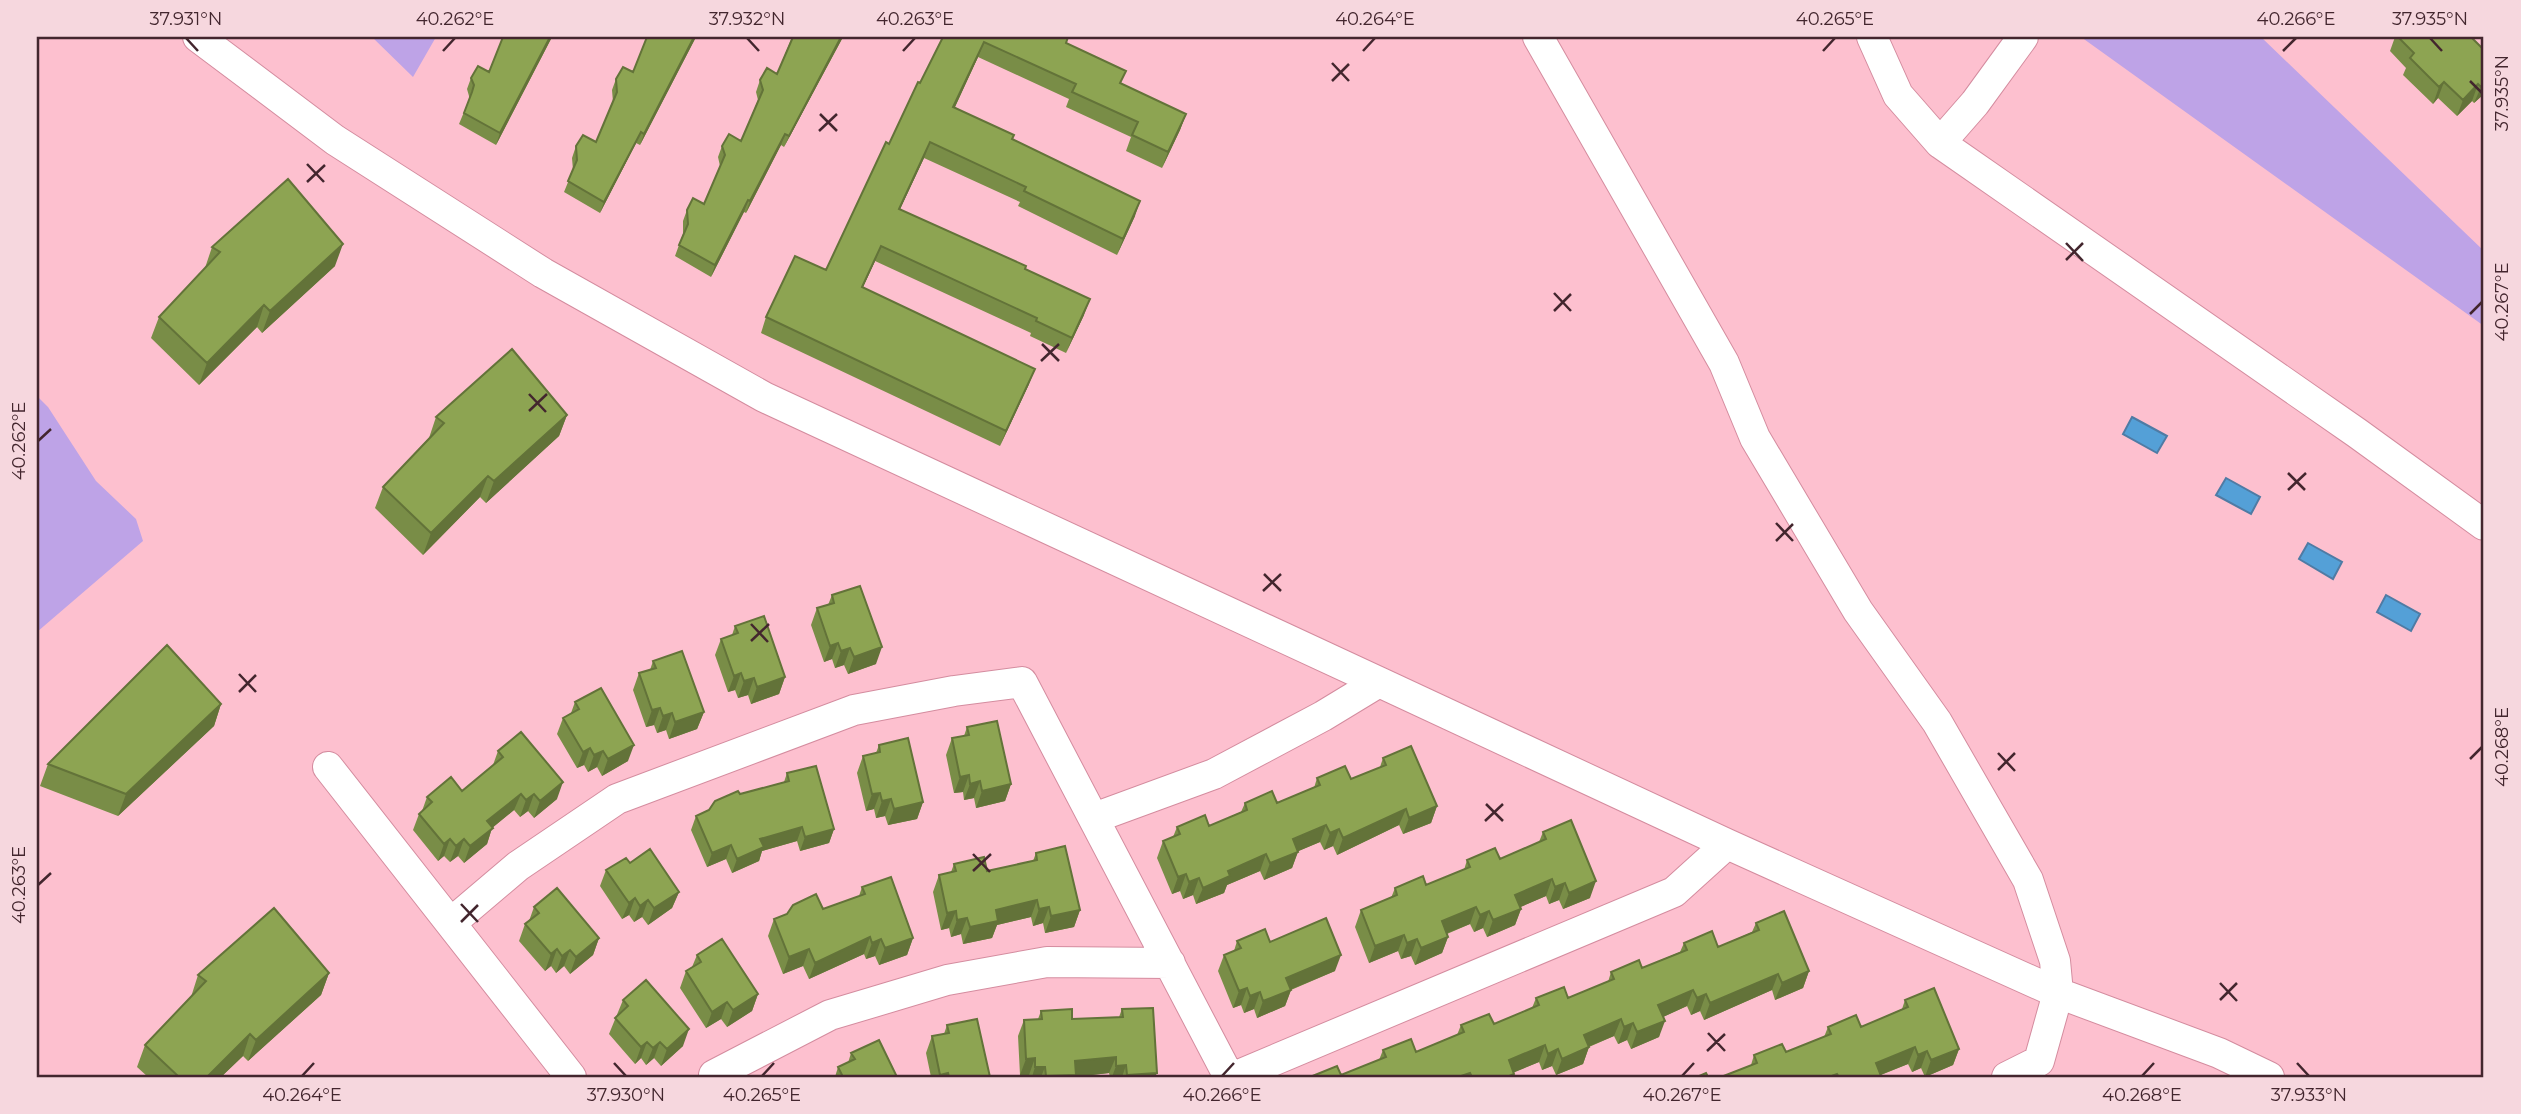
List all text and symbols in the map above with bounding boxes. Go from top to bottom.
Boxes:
text: 37.931°N [150,8,223,30]
text: 40.262°E [416,8,494,30]
text: 37.932°N [709,8,785,30]
text: 40.263°E [876,8,954,30]
text: 40.264°E [1335,8,1415,30]
text: 40.265°E [1796,8,1874,30]
text: 40.266°E [2257,8,2335,30]
text: 37.935°N [2392,8,2468,30]
text: 37.935°N [2491,55,2513,131]
text: 40.267°E [2491,263,2513,341]
text: 40.262°E [8,402,30,480]
text: 40.268°E [2491,707,2513,787]
text: 40.263°E [8,846,30,924]
text: 40.264°E [262,1084,342,1106]
text: 37.930°N [587,1084,665,1106]
text: 40.265°E [723,1084,801,1106]
text: 40.266°E [1183,1084,1261,1106]
text: 40.267°E [1643,1084,1721,1106]
text: 40.268°E [2102,1084,2182,1106]
text: 37.933°N [2271,1084,2347,1106]

